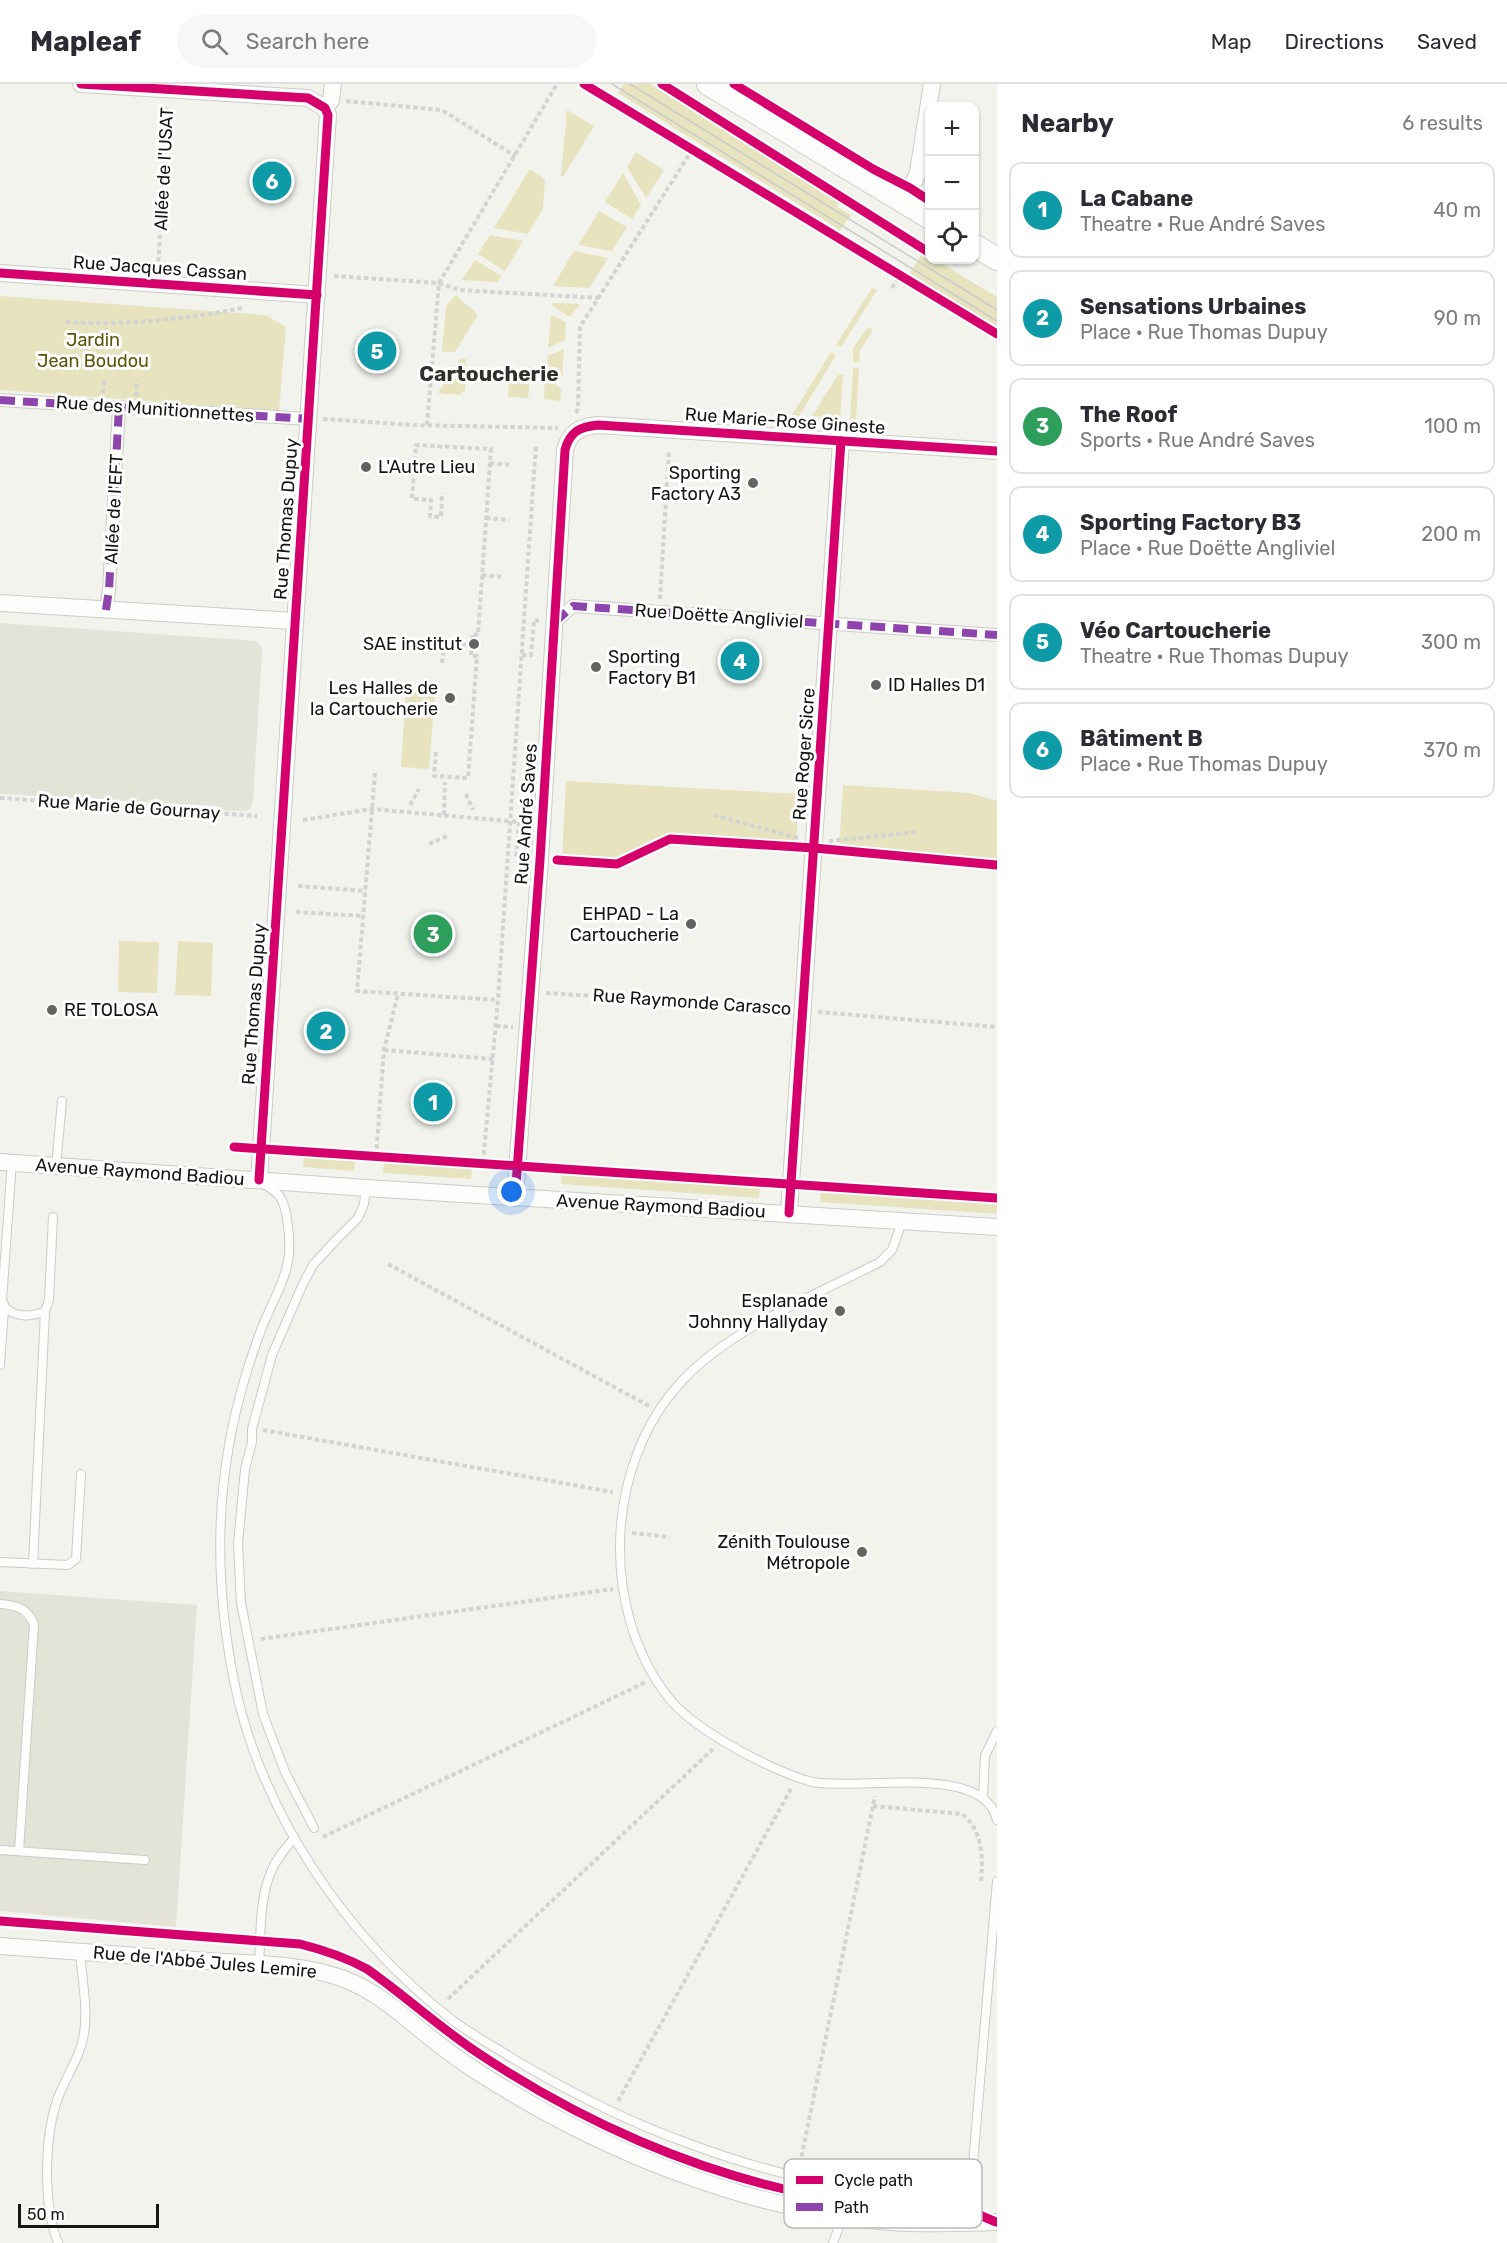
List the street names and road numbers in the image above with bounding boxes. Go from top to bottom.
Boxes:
street label: Allée de l'USAT [150,107,178,231]
street label: Rue Jacques Cassan [72,251,248,285]
street label: Rue des Munitionnettes [55,391,255,427]
street label: Rue Marie-Rose Gineste [684,403,886,439]
street label: Rue Thomas Dupuy [269,437,303,601]
street label: Allée de l'EFT [100,453,128,565]
street label: Rue Doëtte Angliviel [634,599,804,633]
street label: Rue Roger Sicre [788,687,820,821]
street label: Rue André Saves [510,743,542,885]
street label: Rue Marie de Gournay [37,790,221,824]
street label: Rue Thomas Dupuy [237,922,271,1086]
street label: Rue Raymonde Carasco [592,984,792,1020]
street label: Avenue Raymond Badiou [35,1154,245,1190]
street label: Avenue Raymond Badiou [556,1190,766,1222]
street label: Rue de l'Abbé Jules Lemire [92,1941,318,1983]

